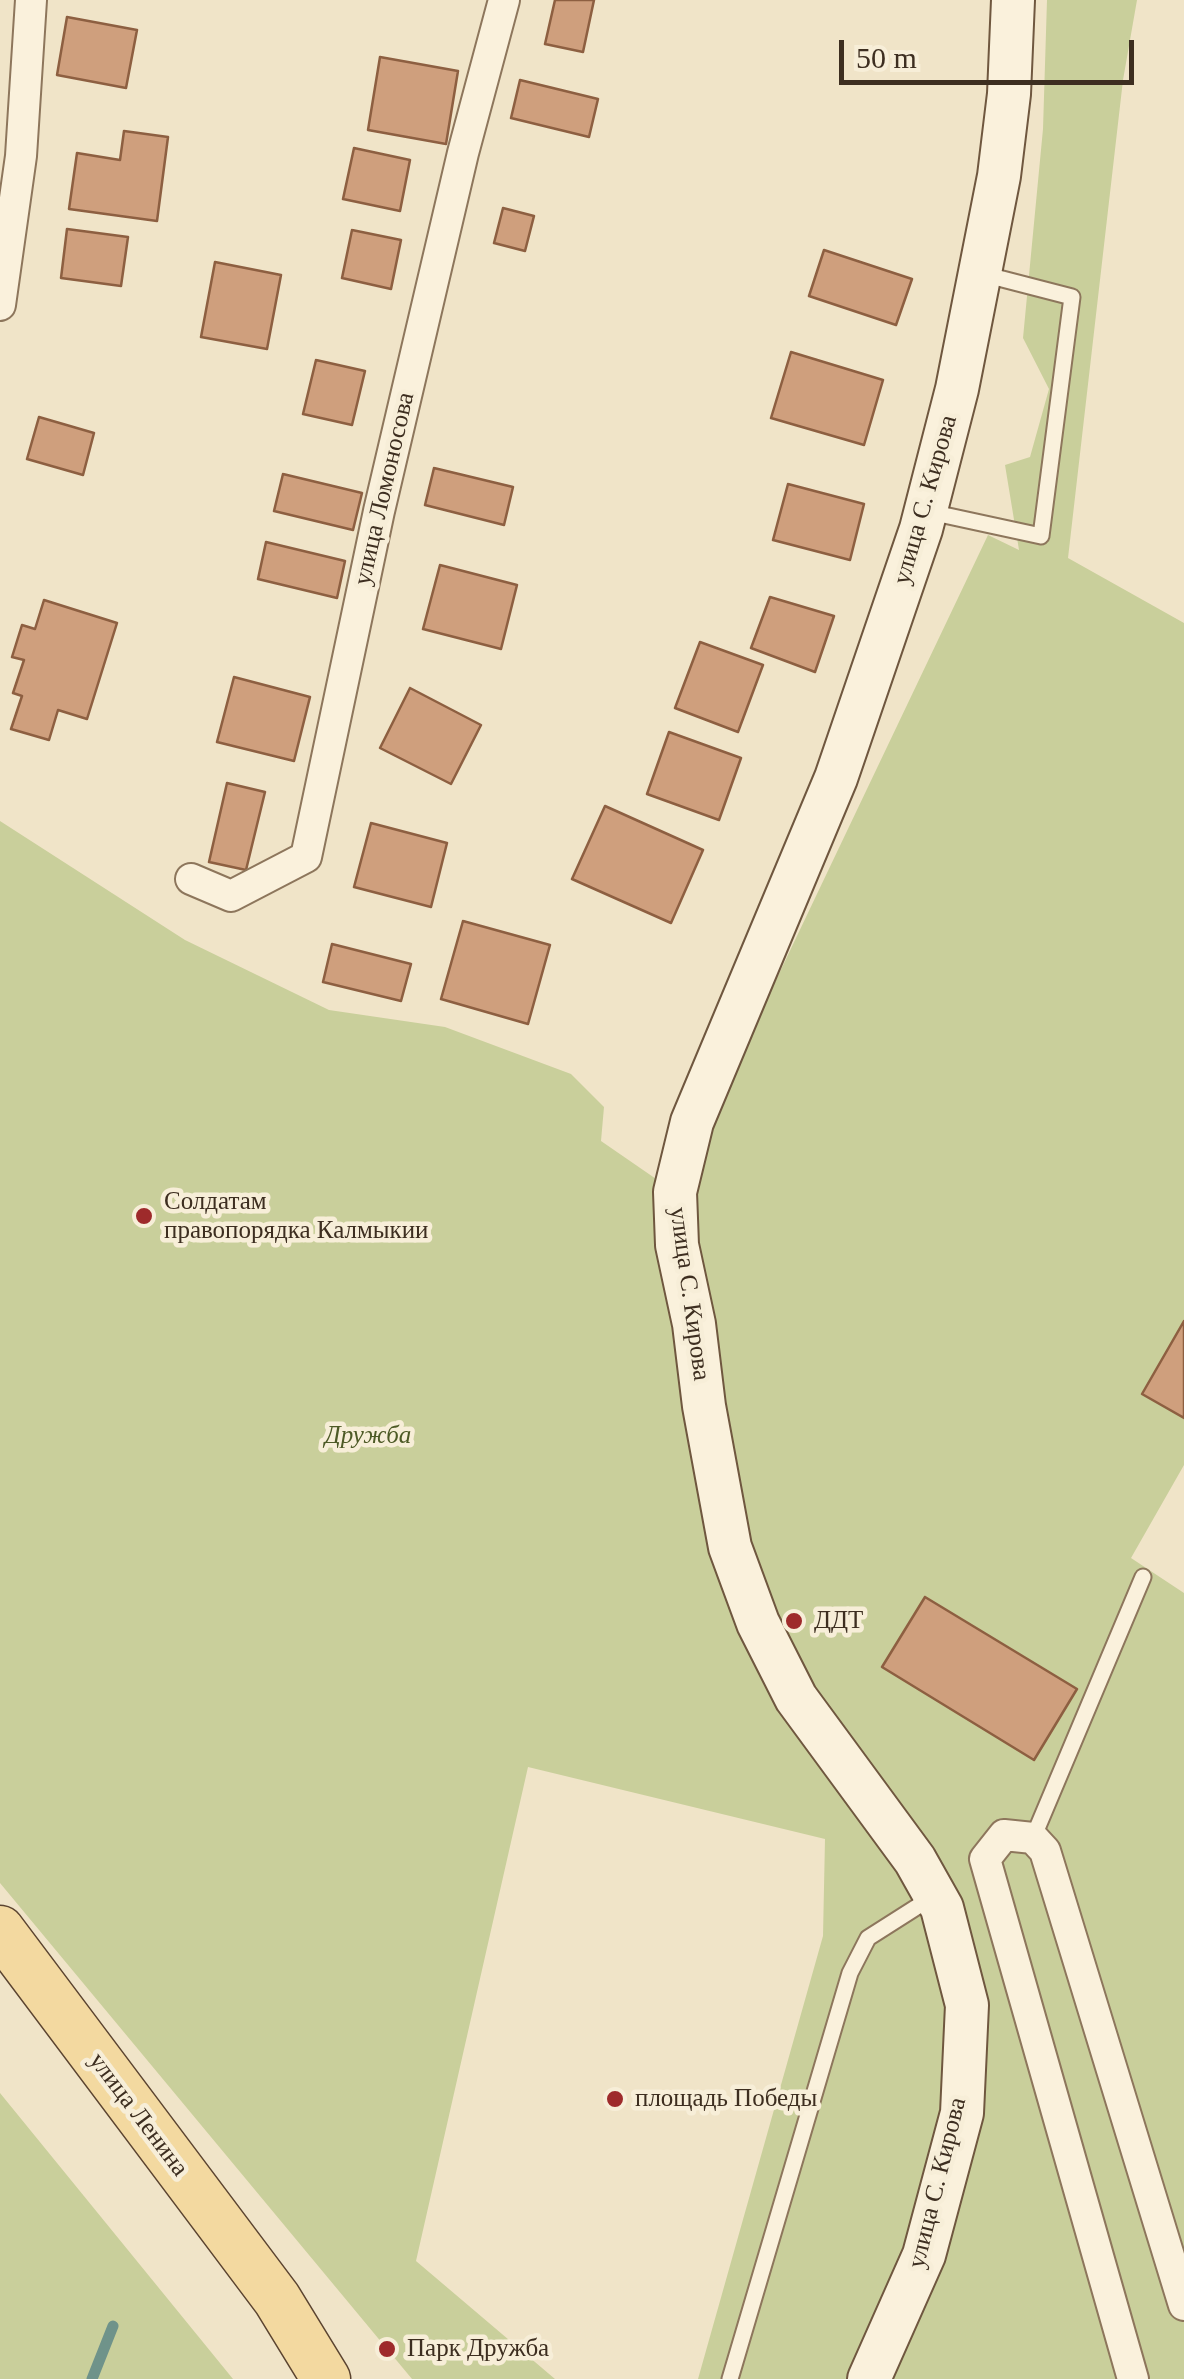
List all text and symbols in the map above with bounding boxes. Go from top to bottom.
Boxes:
scale bar [844,20,1139,82]
text: 50 m [856,41,917,74]
street label: улица Ломоносова [348,389,422,589]
street label: улица С. Кирова [887,412,965,588]
place label: Солдатам правопорядка Калмыкии [164,1187,428,1246]
marker: Солдатам правопорядка Калмыкии [133,1205,155,1227]
street label: улица С. Кирова [662,1205,716,1383]
park label: Дружба [325,1421,411,1451]
place label: ДДТ [814,1606,863,1636]
marker: ДДТ [783,1610,805,1632]
street label: улица Ленина [82,2047,194,2183]
place label: площадь Победы [635,2084,817,2114]
marker: площадь Победы [604,2088,626,2110]
street label: улица С. Кирова [902,2095,974,2271]
place label: Парк Дружба [407,2334,549,2364]
marker: Парк Дружба [376,2338,398,2360]

